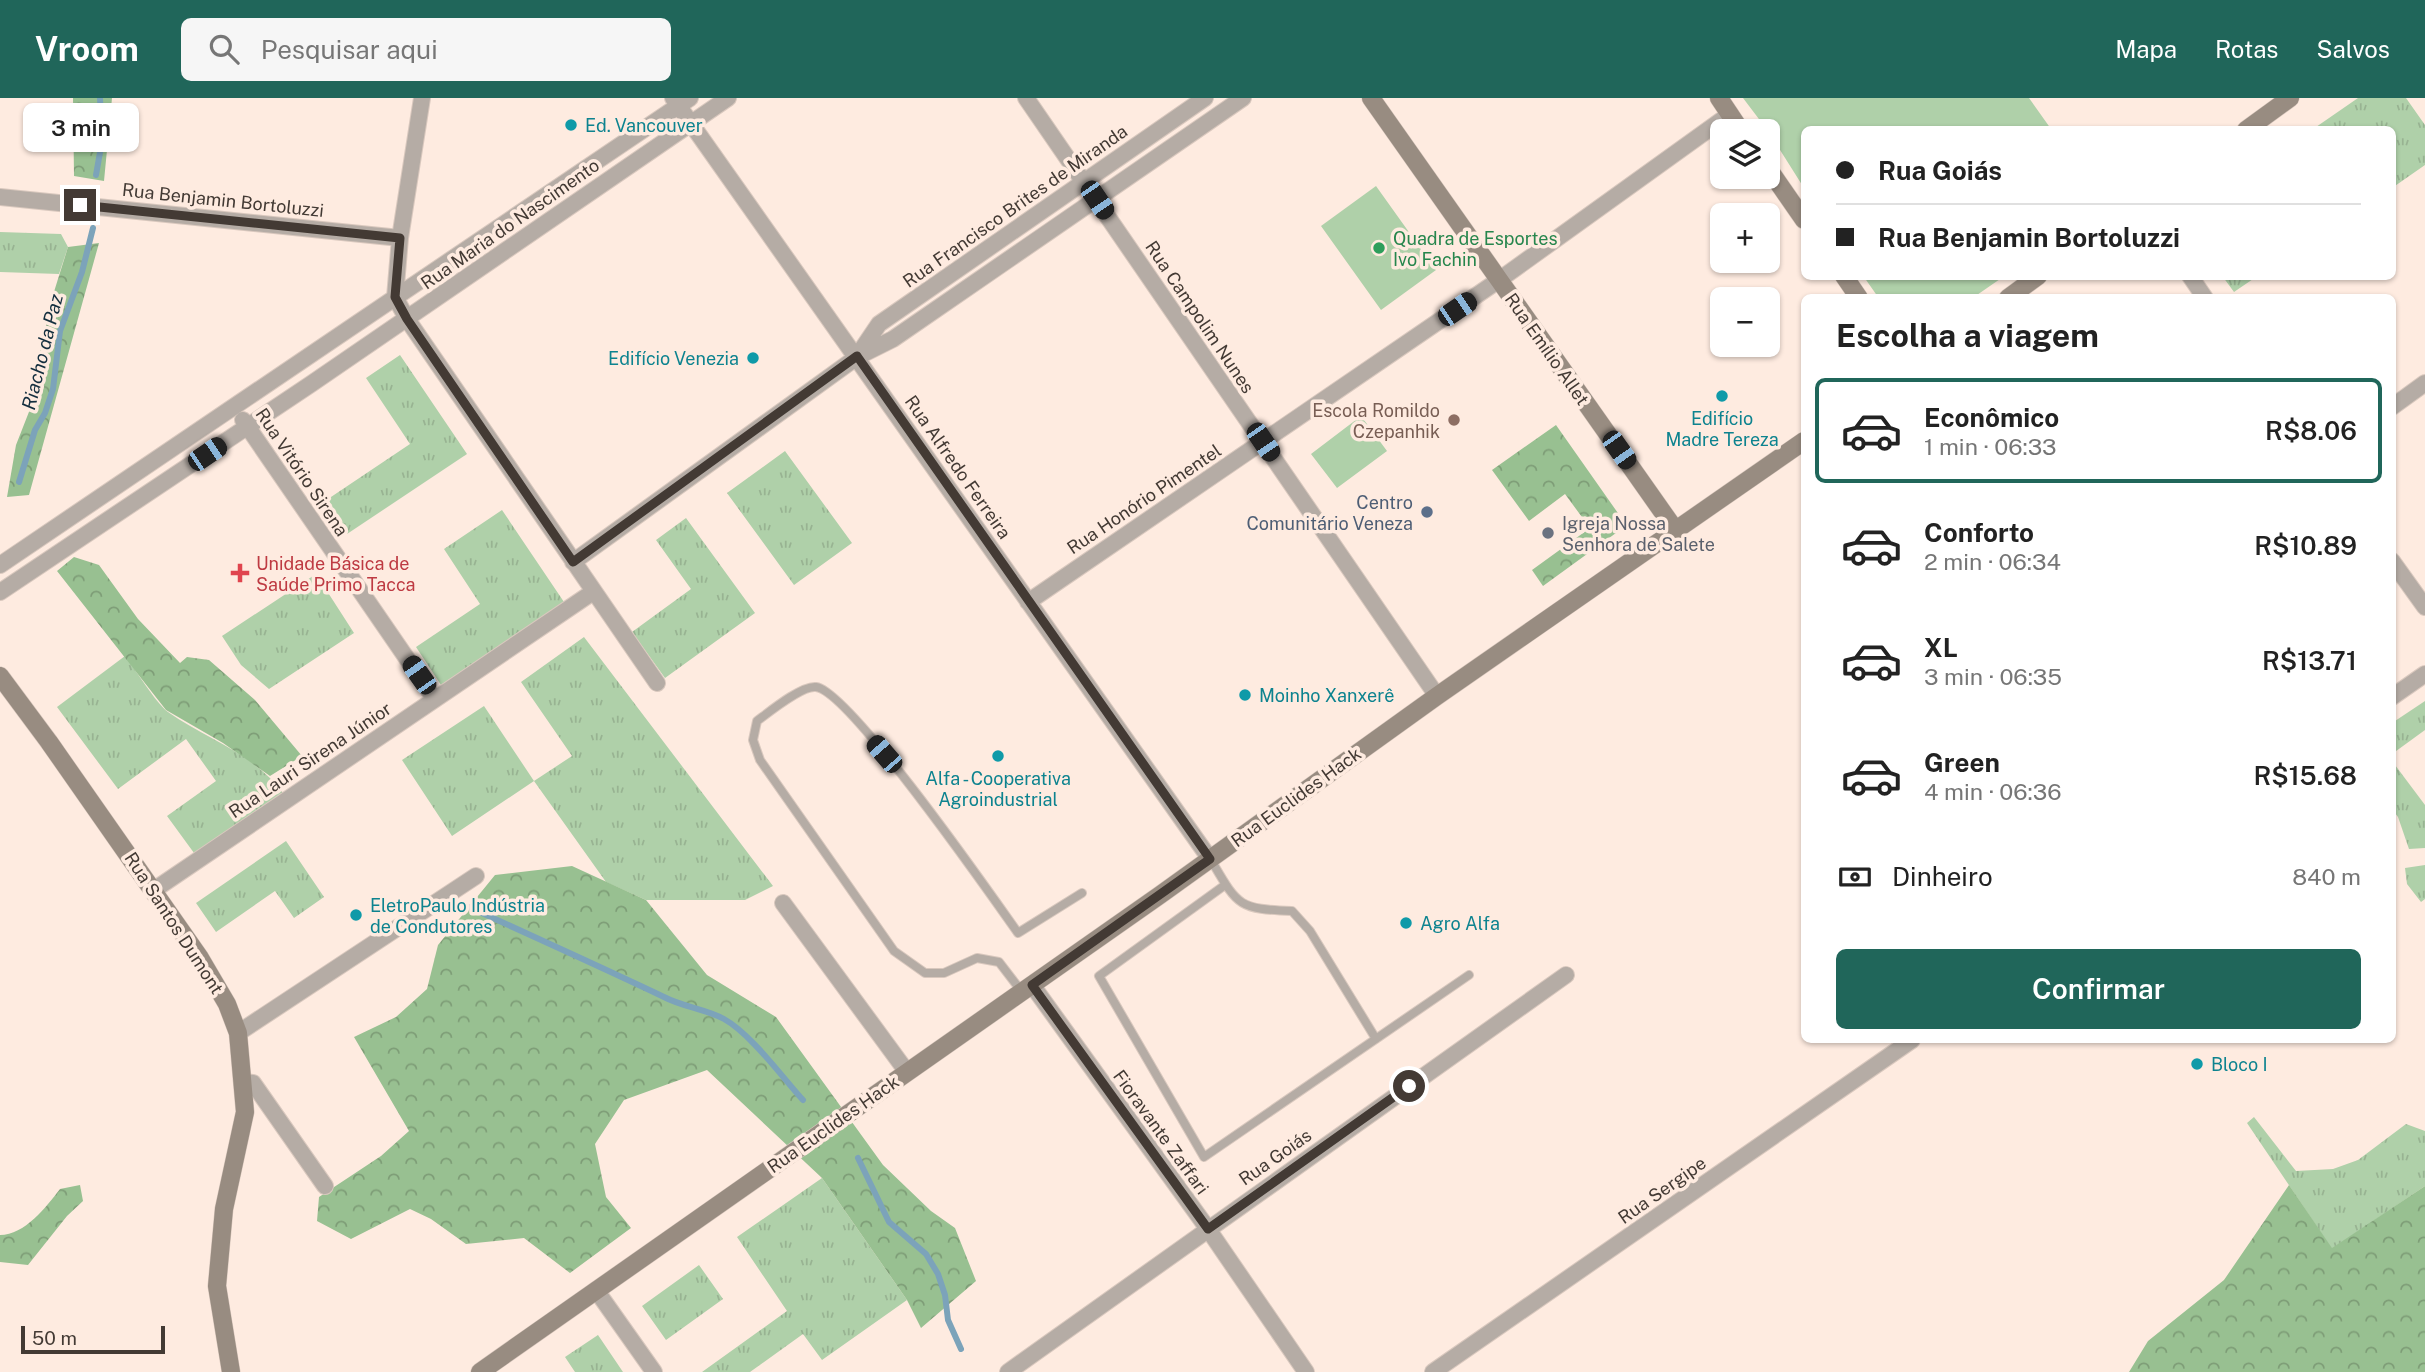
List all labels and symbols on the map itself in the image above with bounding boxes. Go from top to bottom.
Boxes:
callout: 3 min [22,104,138,153]
place label: Ed. Vancouver [585,115,703,136]
marker: Ed. Vancouver [563,117,579,133]
street label: Rua Francisco Brites de Miranda [899,120,1131,292]
street label: Rua Maria do Nascimento [417,154,603,294]
car [1077,177,1118,223]
street label: Rua Benjamin Bortoluzzi [121,179,325,221]
route end [64,189,96,221]
place label: Quadra de Esportes Ivo Fachin [1393,228,1558,270]
street label: Rua Campolim Nunes [1141,237,1259,397]
marker: Quadra de Esportes Ivo Fachin [1371,240,1387,256]
car [1434,289,1481,329]
street label: Rua Emílio Allet [1501,289,1593,409]
water label: Riacho da Paz [17,292,67,412]
place label: Edifício Venezia [608,348,739,369]
marker: Edifício Venezia [745,350,761,366]
marker: Edifício Madre Tereza [1714,388,1730,404]
street label: Rua Alfredo Ferreira [901,391,1015,543]
place label: Escola Romildo Czepanhik [1312,400,1440,442]
street label: Rua Vitório Sirena [251,404,353,540]
place label: Edifício Madre Tereza [1665,408,1779,450]
marker: Escola Romildo Czepanhik [1446,412,1462,428]
car [1243,419,1284,465]
car [1599,427,1640,473]
car [184,434,231,474]
street label: Rua Honório Pimentel [1063,440,1225,558]
place label: Centro Comunitário Veneza [1247,492,1413,534]
marker: Centro Comunitário Veneza [1419,504,1435,520]
place label: Igreja Nossa Senhora de Salete [1562,513,1715,555]
marker: Igreja Nossa Senhora de Salete [1540,525,1556,541]
place label: Unidade Básica de Saúde Primo Tacca [256,553,416,595]
marker: Unidade Básica de Saúde Primo Tacca [230,563,250,583]
car [399,652,440,698]
place label: Moinho Xanxerê [1259,685,1394,706]
marker: Moinho Xanxerê [1237,687,1253,703]
street label: Rua Lauri Sirena Júnior [225,698,395,822]
car [863,731,906,777]
street label: Rua Euclides Hack [1227,743,1365,851]
marker: Alfa - Cooperativa Agroindustrial [990,748,1006,764]
place label: Alfa - Cooperativa Agroindustrial [925,768,1071,810]
street label: Rua Santos Dumont [120,848,228,998]
place label: EletroPaulo Indústria de Condutores [370,895,545,937]
marker: EletroPaulo Indústria de Condutores [348,907,364,923]
place label: Agro Alfa [1420,913,1500,934]
marker: Agro Alfa [1398,915,1414,931]
place label: Bloco I [2211,1054,2268,1075]
marker: Bloco I [2189,1056,2205,1072]
street label: Fioravante Zaffari [1109,1066,1213,1198]
route start [1393,1070,1425,1102]
street label: Rua Euclides Hack [763,1071,903,1177]
street label: Rua Goiás [1235,1124,1315,1190]
street label: Rua Sergipe [1614,1152,1710,1228]
scale bar [21,1323,164,1355]

